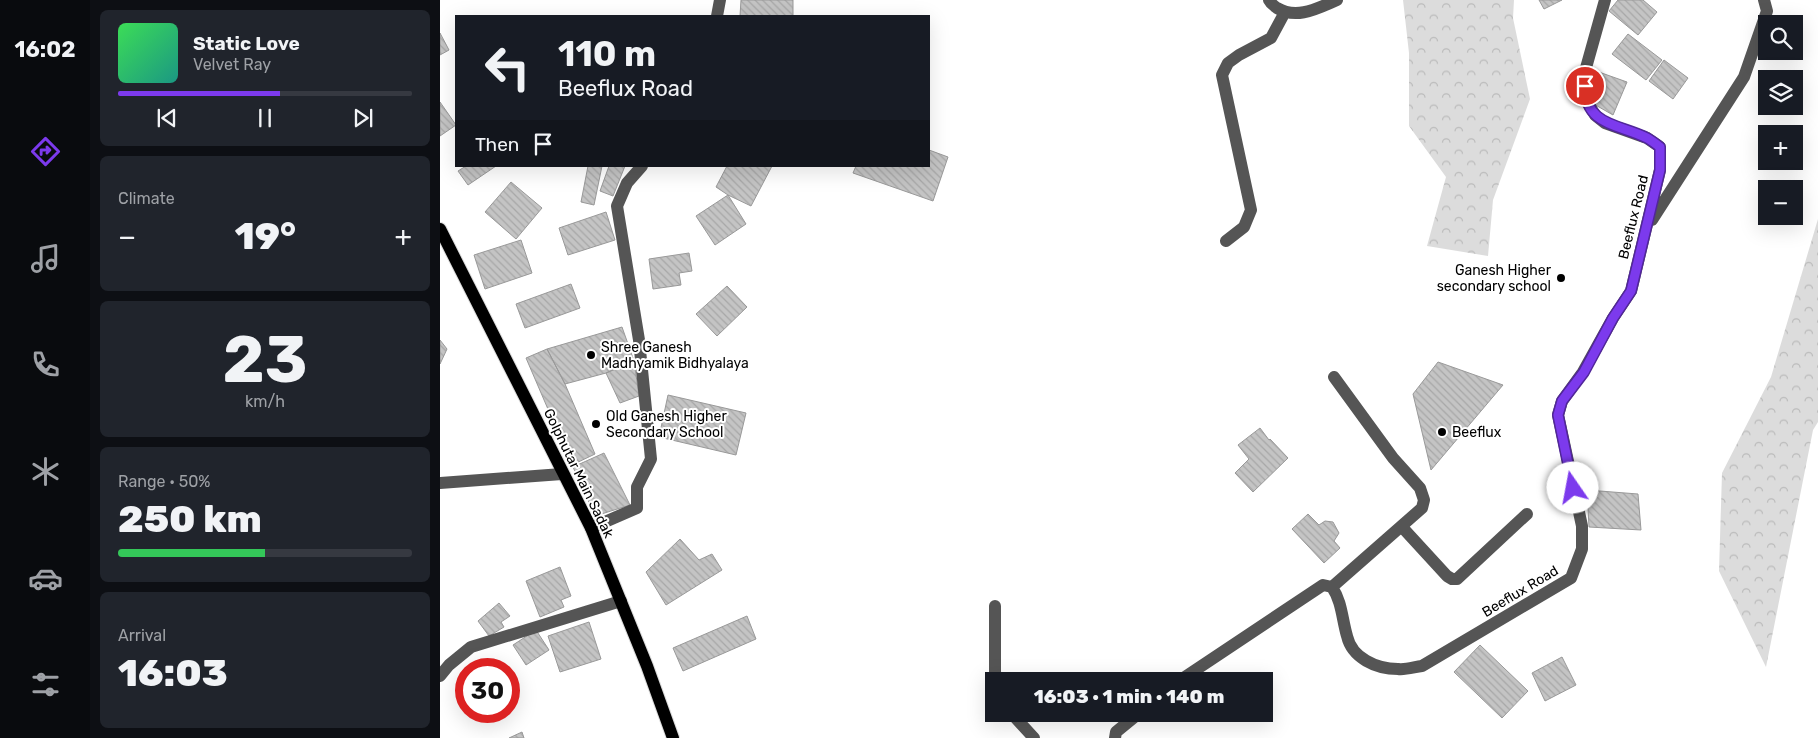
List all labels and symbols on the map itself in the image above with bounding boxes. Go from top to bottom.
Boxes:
pin [1564,65,1606,107]
street label: Beeflux Road [1615,173,1652,261]
place label: Ganesh Higher secondary school [1437,262,1552,295]
marker: Ganesh Higher secondary school [1555,272,1567,284]
place label: Shree Ganesh Madhyamik Bidhyalaya [601,339,749,372]
marker: Shree Ganesh Madhyamik Bidhyalaya [585,349,597,361]
street label: Golphutar Main Sadak [540,406,618,541]
place label: Old Ganesh Higher Secondary School [606,408,727,441]
marker: Old Ganesh Higher Secondary School [590,418,602,430]
place label: Beeflux [1452,424,1502,441]
marker: Beeflux [1436,426,1448,438]
position arrow [1546,461,1598,513]
street label: Beeflux Road [1479,562,1561,621]
speed limit sign: 30 [455,658,520,723]

